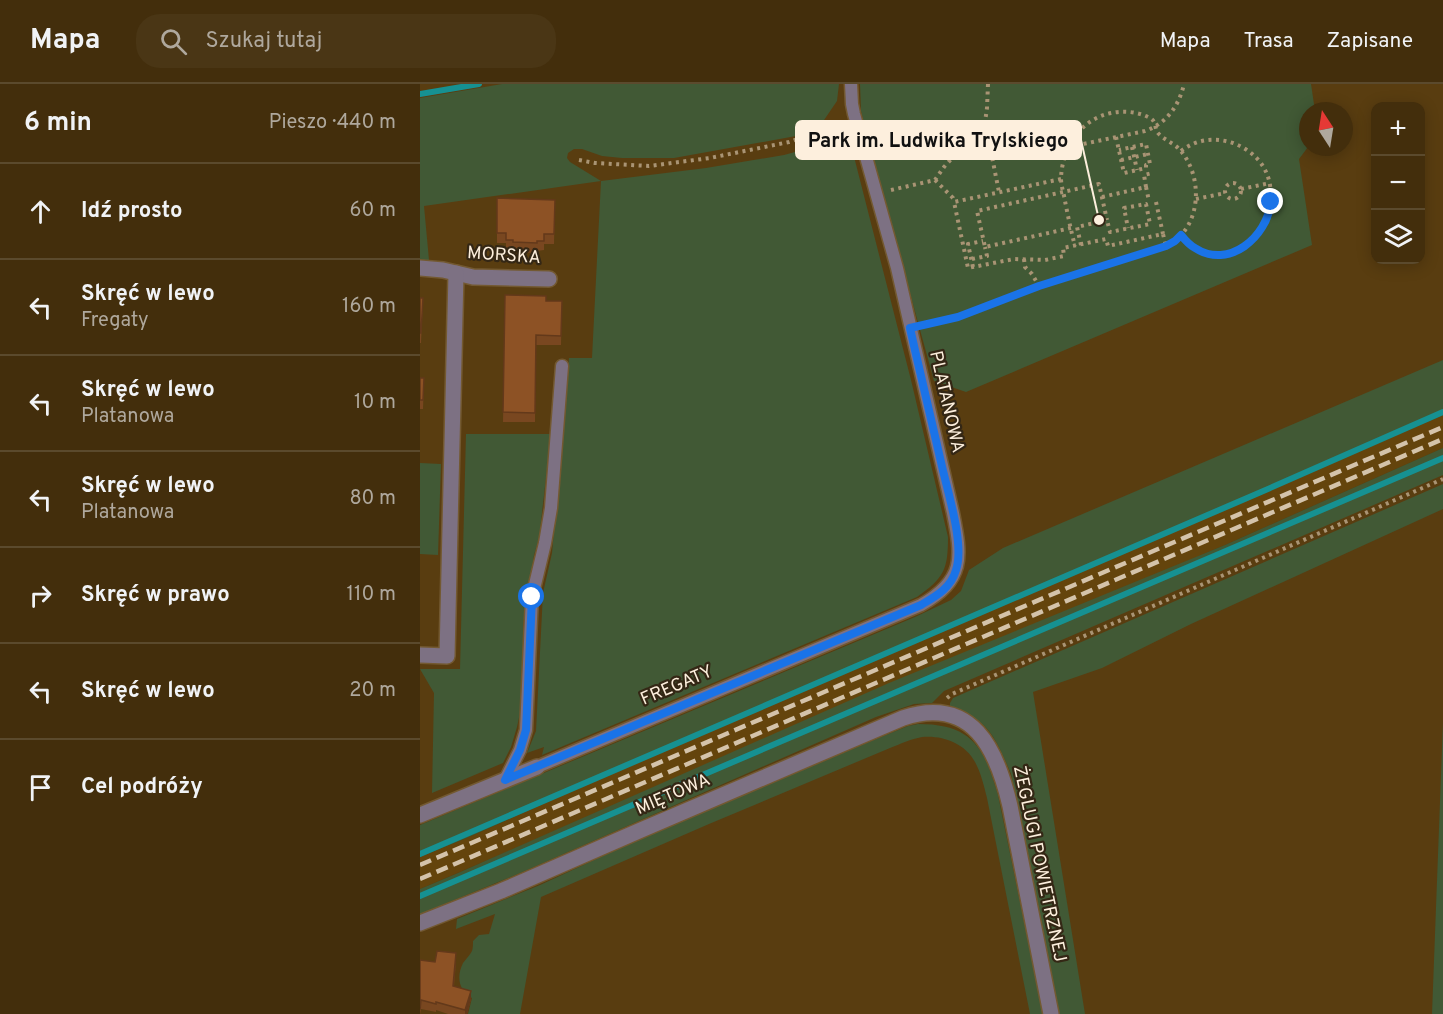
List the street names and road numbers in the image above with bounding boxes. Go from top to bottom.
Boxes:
street label: MORSKA [466,242,542,270]
street label: PLATANOWA [923,349,969,455]
street label: FREGATY [637,660,717,712]
street label: ŻEGLUGI POWIETRZNEJ [1007,763,1073,964]
street label: MIĘTOWA [632,769,714,821]

